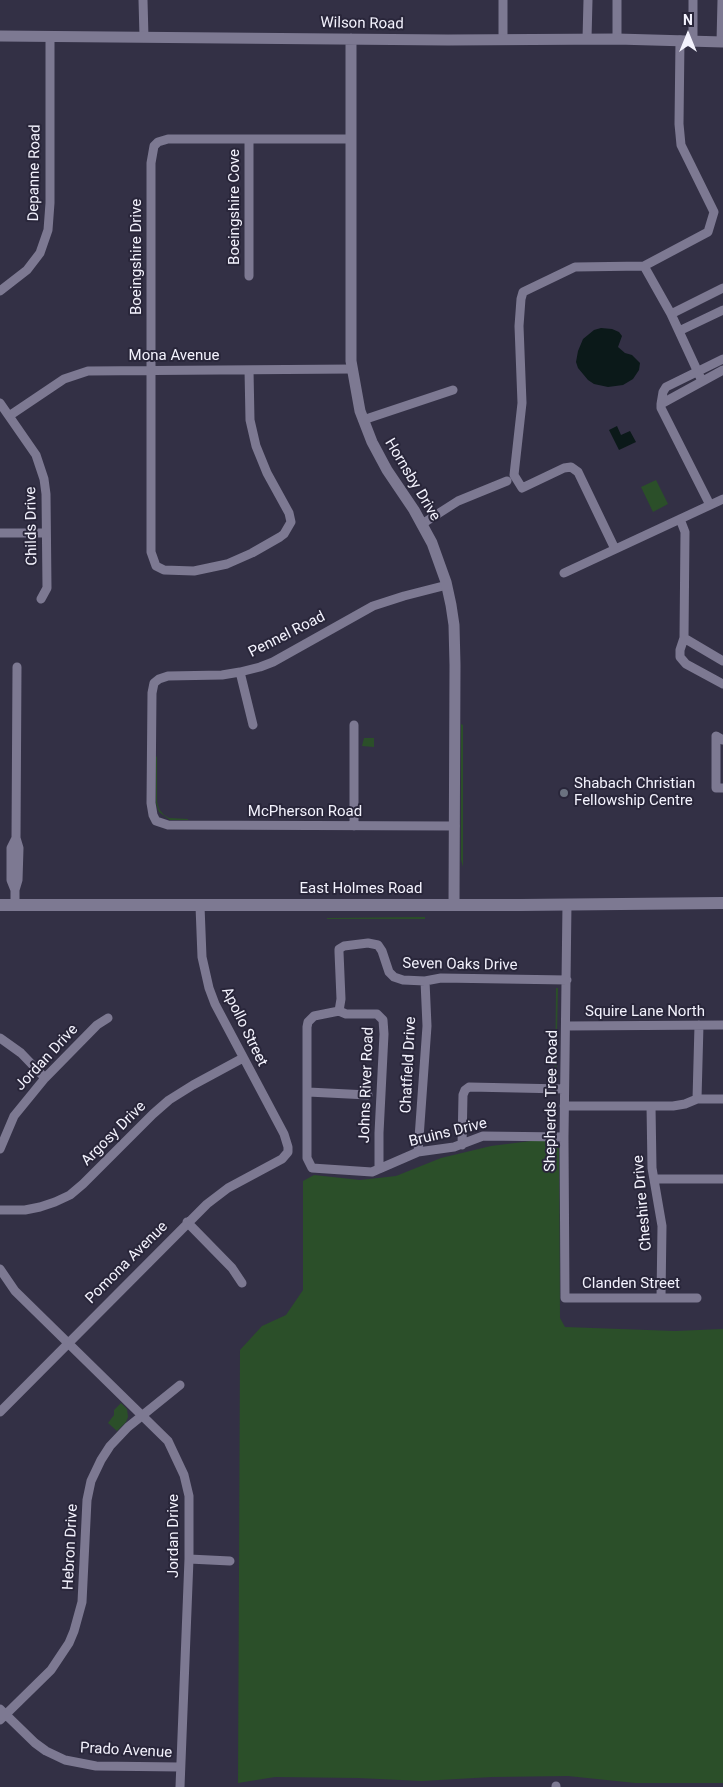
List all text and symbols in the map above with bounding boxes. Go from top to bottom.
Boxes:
north arrow [663,10,713,60]
text: N [683,12,693,28]
street label: Wilson Road [320,14,404,34]
street label: Depanne Road [25,124,45,222]
street label: Boeingshire Cove [226,149,244,265]
street label: Boeingshire Drive [128,199,146,315]
street label: Mona Avenue [129,347,219,365]
street label: Hornsby Drive [380,435,444,525]
street label: Childs Drive [22,486,42,566]
street label: Pennel Road [246,608,328,662]
place label: Shabach Christian Fellowship Centre [574,775,695,810]
marker: Shabach Christian Fellowship Centre [558,787,570,799]
street label: McPherson Road [248,803,362,821]
street label: East Holmes Road [300,880,422,898]
street label: Seven Oaks Drive [402,955,518,975]
street label: Apollo Street [217,984,271,1070]
street label: Squire Lane North [585,1003,705,1021]
street label: Chatfield Drive [397,1016,421,1114]
street label: Jordan Drive [12,1021,82,1095]
street label: Johns River Road [356,1027,378,1143]
street label: Shepherds Tree Road [542,1030,562,1172]
street label: Argosy Drive [78,1098,150,1170]
street label: Bruins Drive [407,1115,489,1151]
street label: Cheshire Drive [630,1154,656,1252]
street label: Pomona Avenue [82,1218,172,1308]
street label: Clanden Street [582,1275,680,1293]
street label: Jordan Drive [165,1494,183,1578]
street label: Hebron Drive [60,1503,82,1591]
street label: Prado Avenue [79,1740,173,1762]

